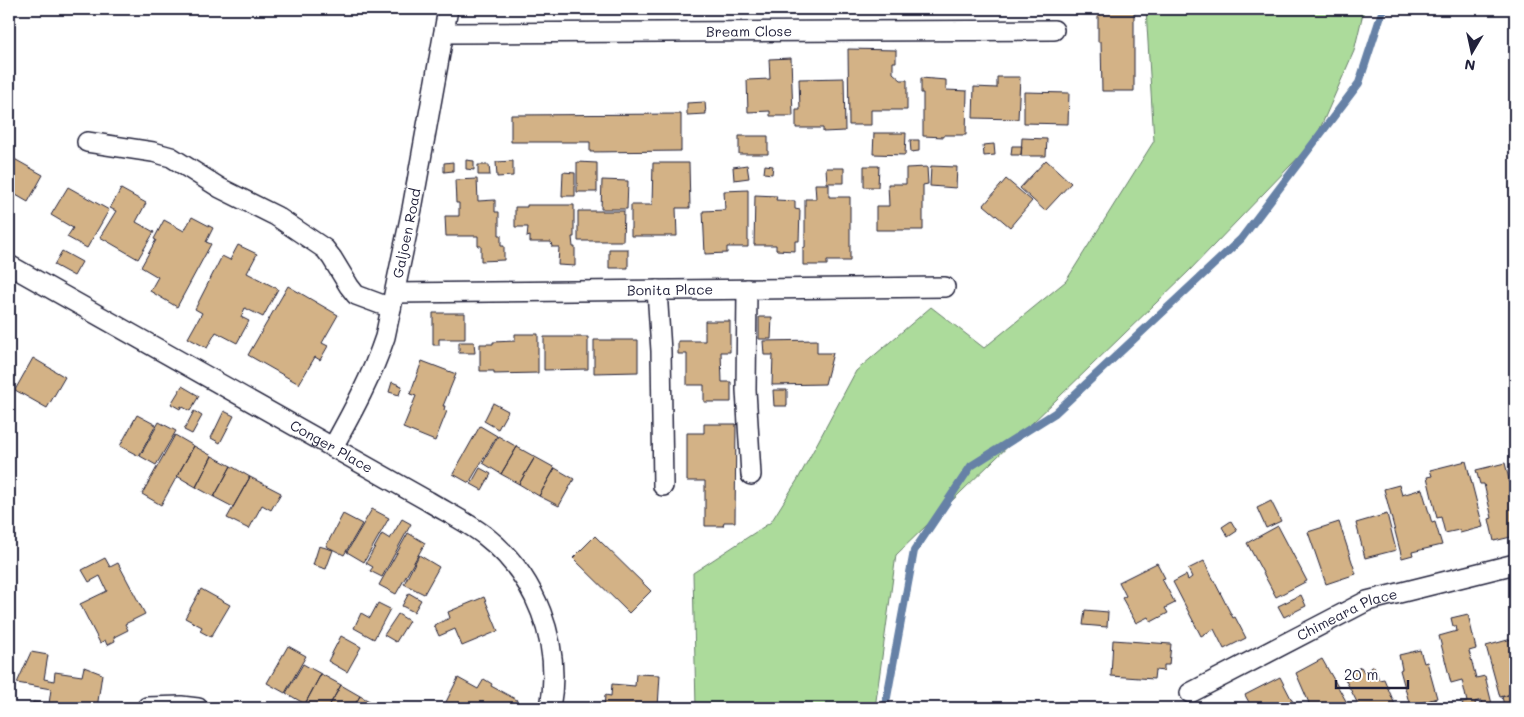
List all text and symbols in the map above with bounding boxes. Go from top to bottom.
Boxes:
street label: Bream Close [706,21,792,41]
north arrow [1446,28,1496,78]
text: N [1463,55,1477,76]
street label: Galjoen Road [388,186,425,280]
street label: Bonita Place [627,280,713,299]
street label: Conger Place [287,415,376,477]
street label: Chimeara Place [1293,584,1399,645]
scale bar [1336,657,1409,689]
text: 20 m [1344,664,1378,684]

